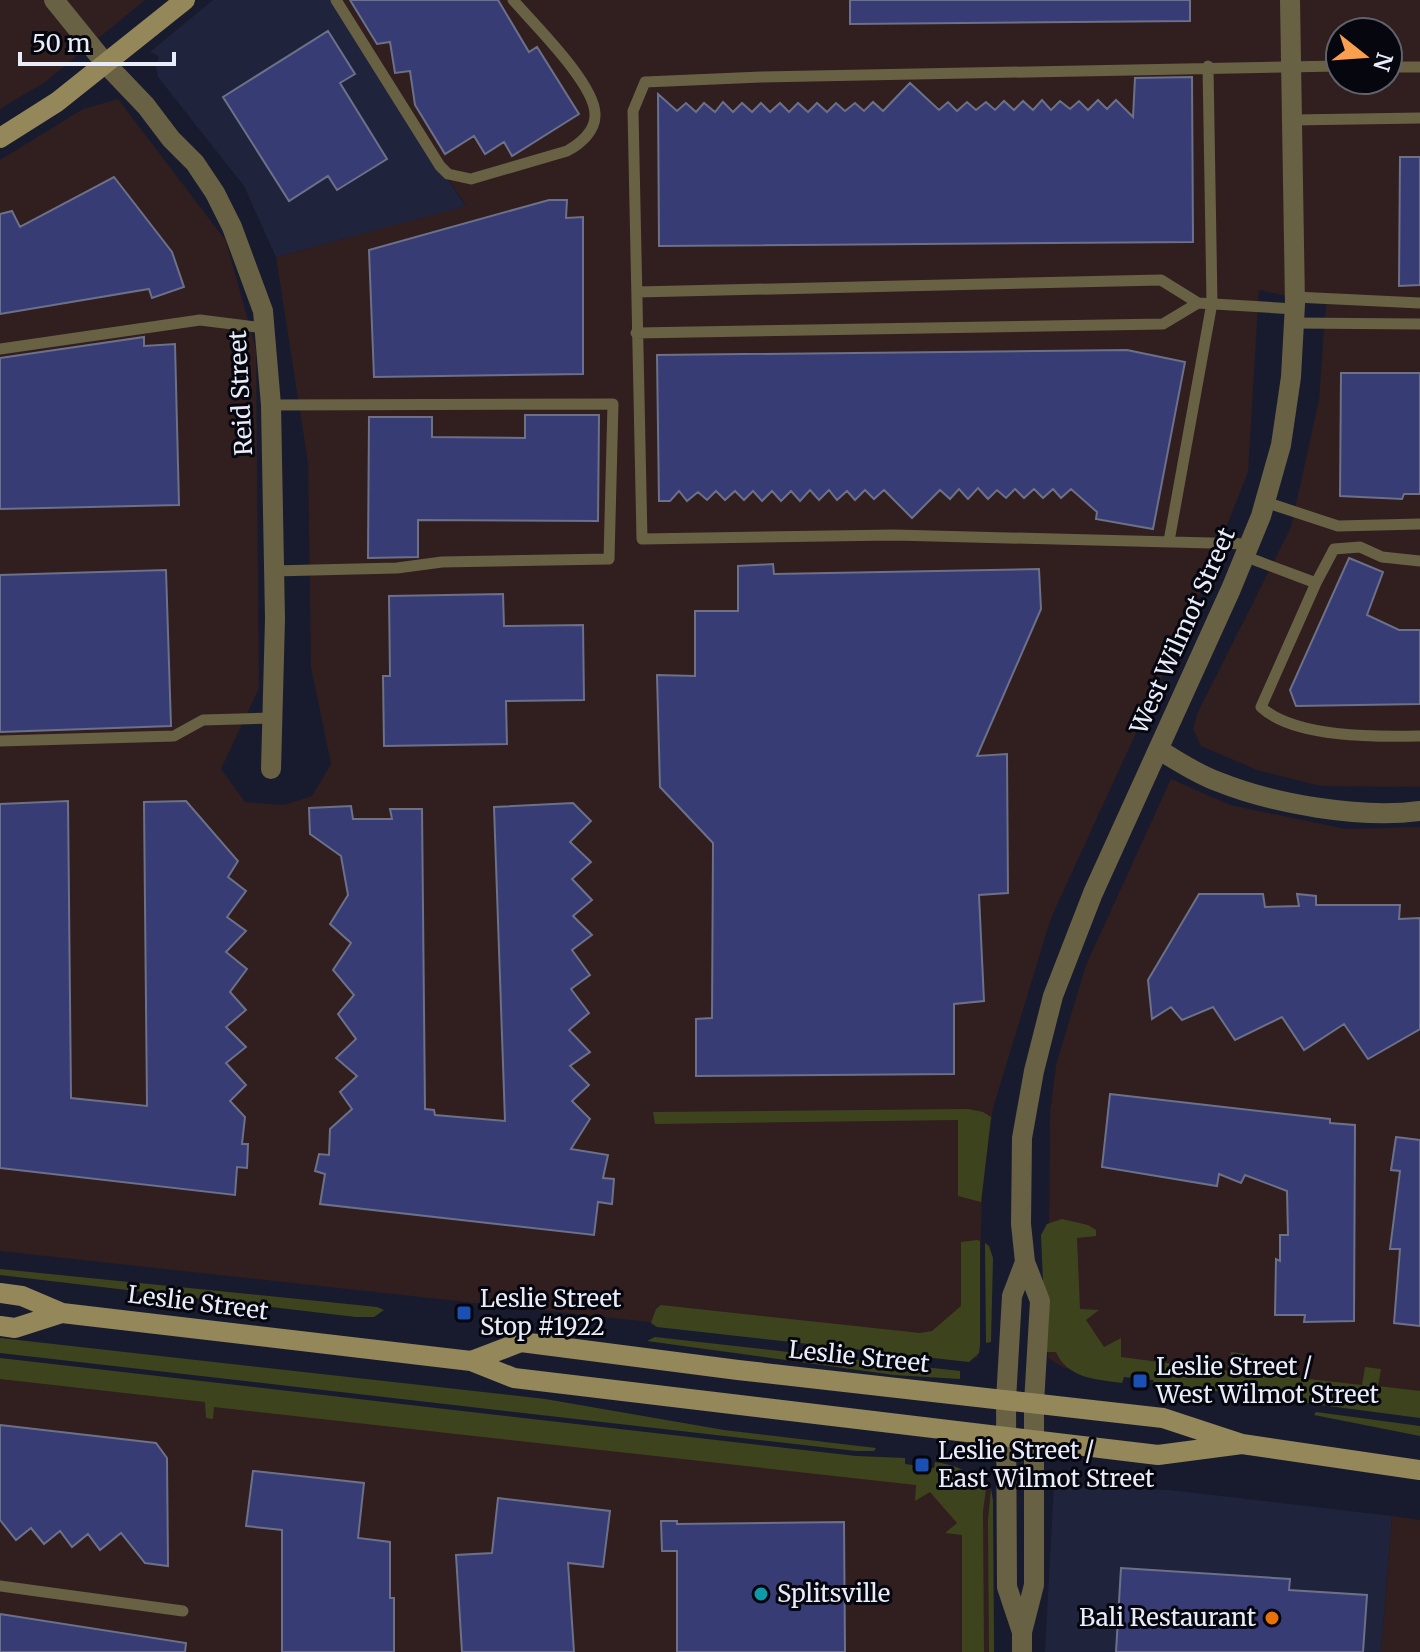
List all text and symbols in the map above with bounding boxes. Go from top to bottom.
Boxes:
scale bar [20,16,174,66]
north arrow [1324,16,1404,96]
text: 50 m [32,28,91,59]
text: N [1367,49,1399,75]
street label: Reid Street [222,329,259,456]
street label: West Wilmot Street [1123,522,1242,740]
street label: Leslie Street [126,1279,271,1327]
place label: Leslie Street Stop #1922 [480,1283,622,1342]
marker: Leslie Street Stop #1922 [455,1304,473,1322]
street label: Leslie Street [787,1334,932,1379]
place label: Leslie Street / West Wilmot Street [1155,1351,1380,1410]
marker: Leslie Street / West Wilmot Street [1131,1372,1149,1390]
place label: Leslie Street / East Wilmot Street [938,1435,1155,1494]
marker: Leslie Street / East Wilmot Street [913,1456,931,1474]
place label: Splitsville [777,1578,890,1609]
marker: Splitsville [752,1585,770,1603]
place label: Bali Restaurant [1079,1602,1257,1633]
marker: Bali Restaurant [1263,1609,1281,1627]

